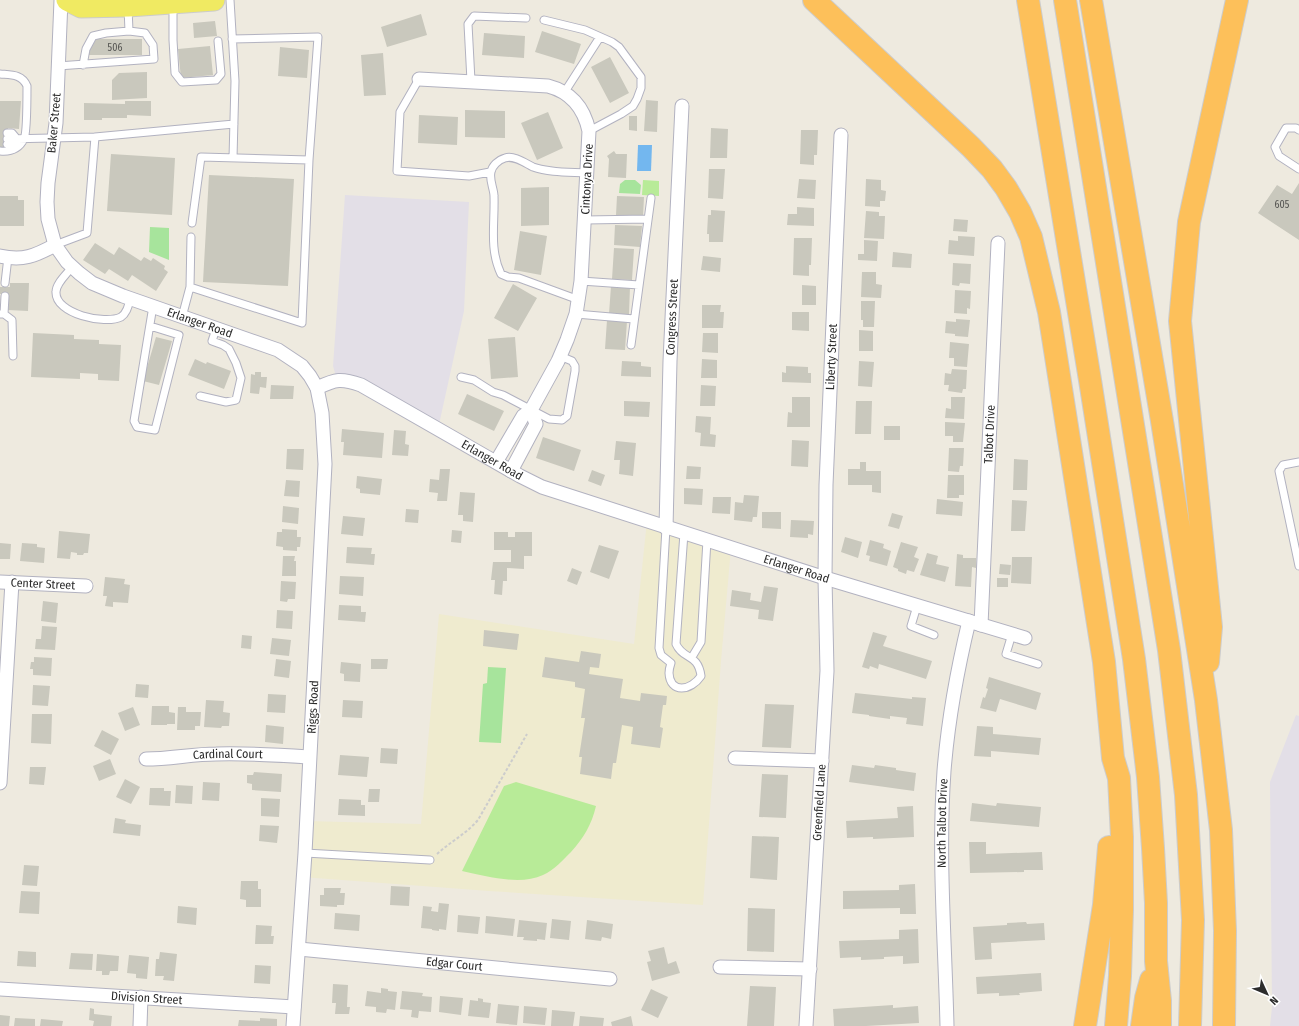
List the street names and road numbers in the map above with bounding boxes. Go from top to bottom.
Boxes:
street label: Baker Street [44,92,64,154]
street label: Cintonya Drive [578,143,596,215]
street label: Congress Street [663,279,681,356]
street label: Erlanger Road [165,305,234,341]
street label: Liberty Street [823,323,840,390]
street label: Talbot Drive [981,404,998,464]
street label: Erlanger Road [459,437,525,483]
street label: Erlanger Road [762,552,831,586]
street label: Center Street [10,576,76,592]
street label: Riggs Road [305,680,321,734]
street label: Cardinal Court [192,747,263,762]
street label: Greenfield Lane [810,764,828,841]
street label: North Talbot Drive [935,778,951,868]
street label: Edgar Court [425,954,483,974]
street label: Division Street [111,989,183,1007]

